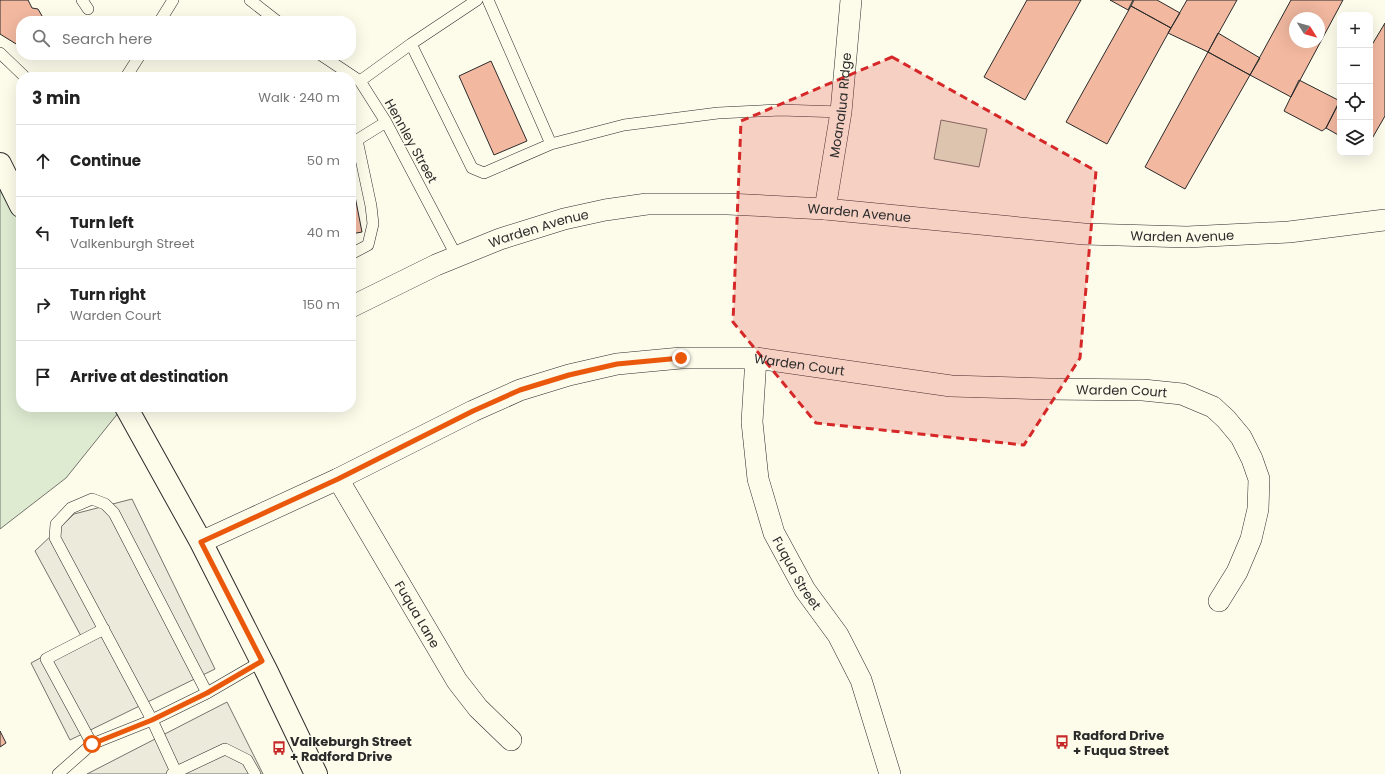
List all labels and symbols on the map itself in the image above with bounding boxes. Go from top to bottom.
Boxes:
north arrow [1289,12,1325,48]
street label: Moanalua Ridge [824,52,856,159]
street label: Hennley Street [380,95,442,187]
street label: Warden Avenue [807,199,912,227]
street label: Warden Avenue [485,204,590,252]
street label: Warden Avenue [1130,225,1235,247]
street label: Warden Court [753,348,846,380]
route end [672,349,690,367]
street label: Warden Court [1076,380,1169,402]
street label: Fuqua Street [768,533,826,614]
street label: Fuqua Lane [390,577,445,651]
place label: Radford Drive + Fuqua Street [1073,726,1169,760]
place label: Valkeburgh Street + Radford Drive [290,732,412,766]
bus stop icon: Radford Drive + Fuqua Street [1054,734,1070,750]
route start [83,735,101,753]
bus stop icon: Valkeburgh Street + Radford Drive [271,740,287,756]

